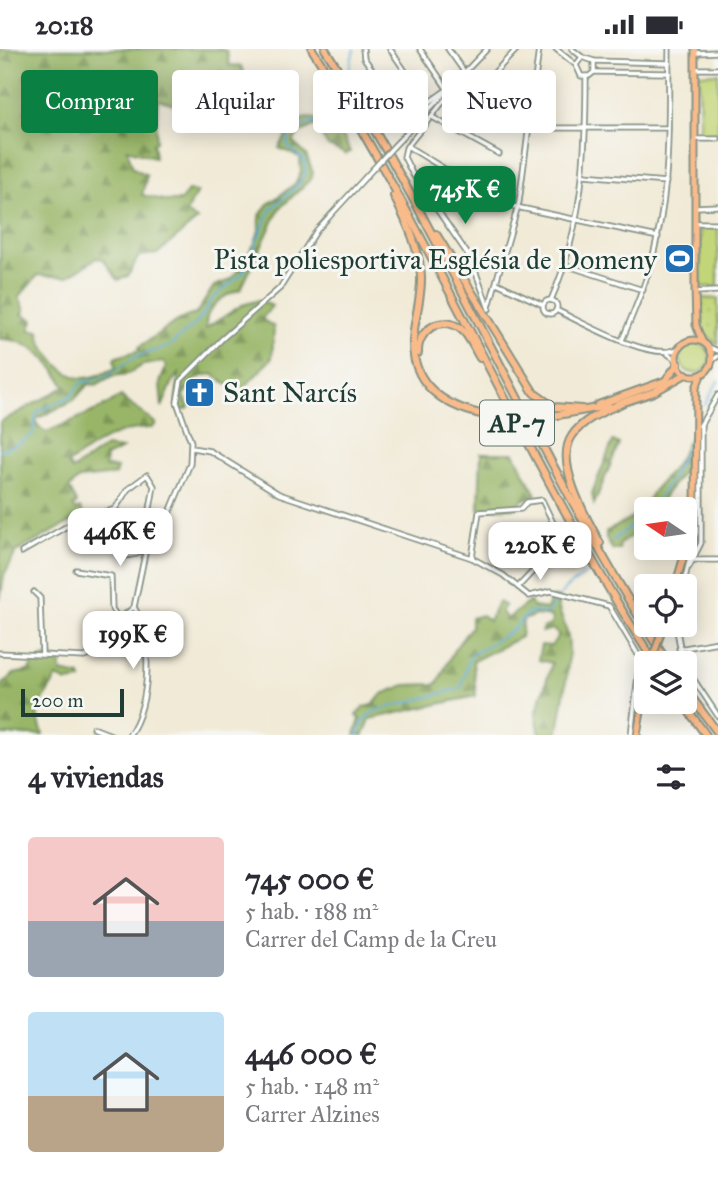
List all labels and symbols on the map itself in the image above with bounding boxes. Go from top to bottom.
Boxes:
pin: 745K € [408,167,522,226]
place label: Pista poliesportiva Església de Domeny [214,242,658,277]
sports icon: Pista poliesportiva Església de Domeny [663,242,697,276]
church icon: Sant Narcís [183,375,217,409]
place label: Sant Narcís [223,375,357,410]
road number: AP-7 [480,401,554,445]
north arrow [634,497,696,560]
pin: 446K € [63,509,177,568]
pin: 220K € [483,523,597,582]
pin: 199K € [76,611,190,671]
scale bar [21,686,124,718]

